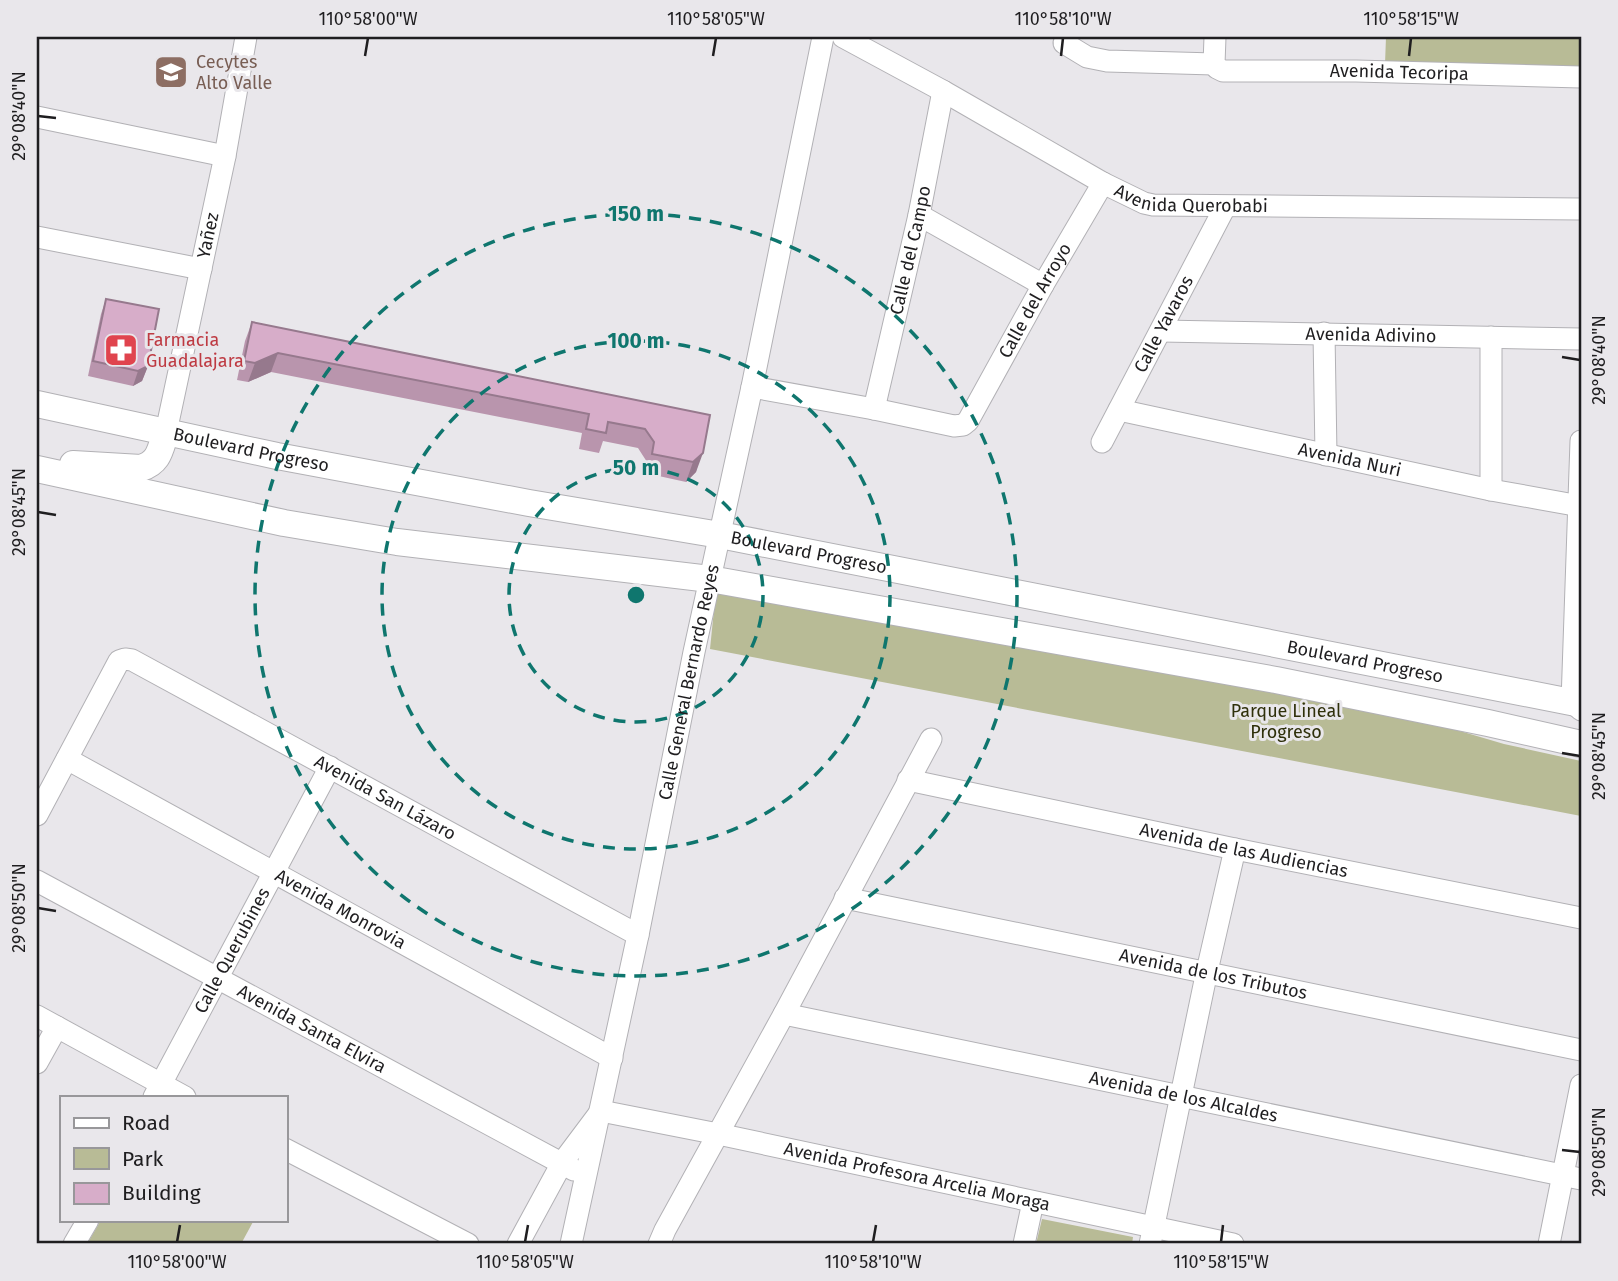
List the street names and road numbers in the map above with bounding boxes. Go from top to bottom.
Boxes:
street label: Avenida Tecoripa [1330,60,1469,85]
street label: Avenida Querobabi [1111,179,1268,217]
street label: Calle del Campo [885,184,935,317]
street label: Yañez [192,210,224,260]
street label: Calle del Arroyo [994,239,1076,362]
street label: Calle Yavaros [1129,272,1198,376]
street label: Avenida Adivino [1305,323,1437,347]
street label: Boulevard Progreso [171,423,331,477]
street label: Avenida Nuri [1296,438,1403,481]
street label: Boulevard Progreso [729,526,889,579]
street label: Calle General Bernardo Reyes [654,562,724,802]
street label: Boulevard Progreso [1285,636,1445,688]
street label: Avenida San Lázaro [311,750,460,845]
street label: Avenida de las Audiencias [1138,818,1350,882]
street label: Avenida Monrovia [271,864,410,954]
street label: Calle Querubines [190,884,275,1017]
street label: Avenida de los Tributos [1117,944,1309,1004]
street label: Avenida Santa Elvira [234,980,390,1078]
street label: Avenida de los Alcaldes [1087,1066,1280,1127]
street label: Avenida Profesora Arcelia Moraga [782,1137,1052,1216]

